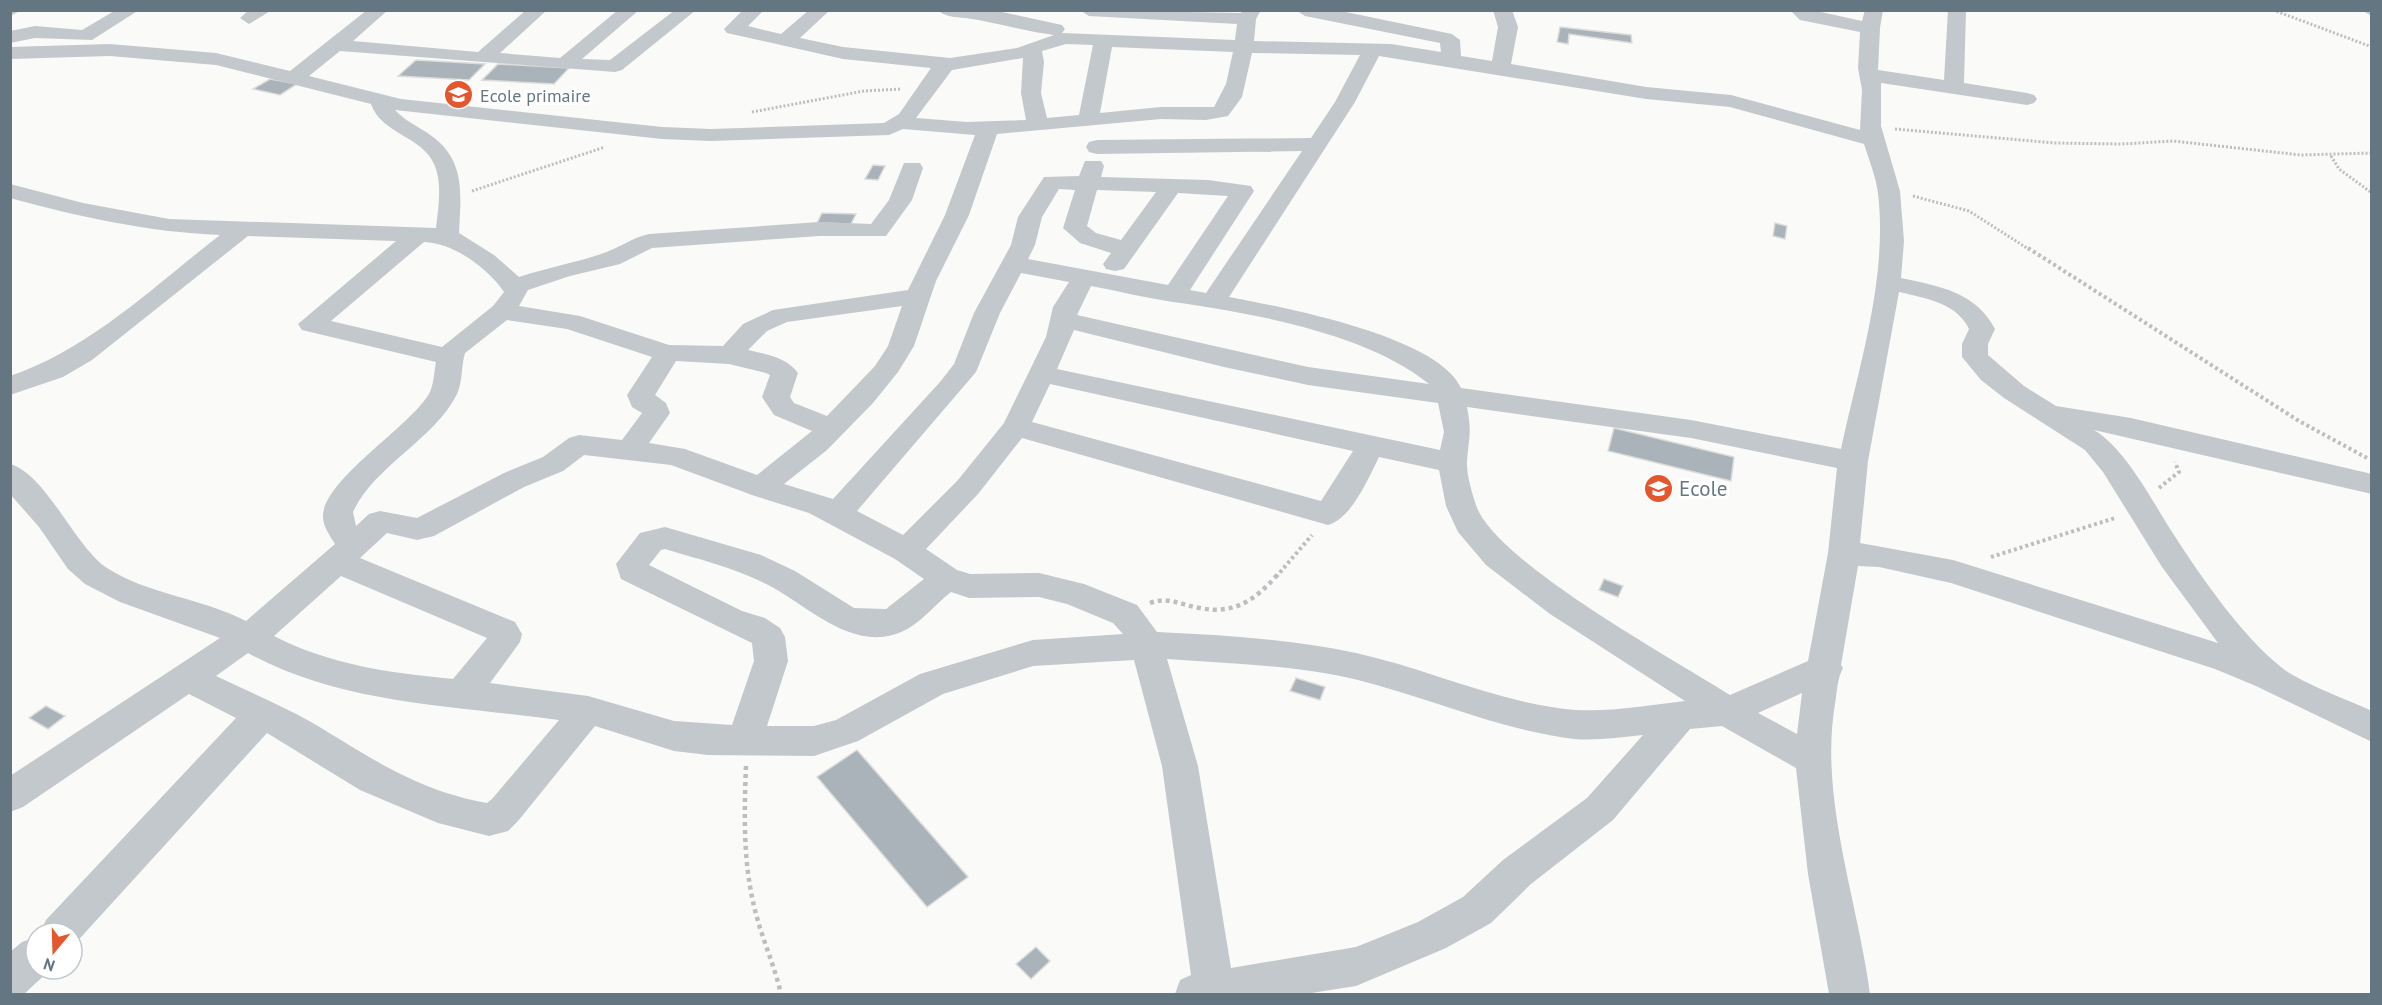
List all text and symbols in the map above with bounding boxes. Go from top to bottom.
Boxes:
school or university icon: Ecole primaire [443,79,475,111]
place label: Ecole primaire [480,84,591,107]
school or university icon: Ecole [1642,472,1674,504]
place label: Ecole [1679,475,1727,502]
north arrow [24,921,84,981]
text: N [41,954,57,976]

